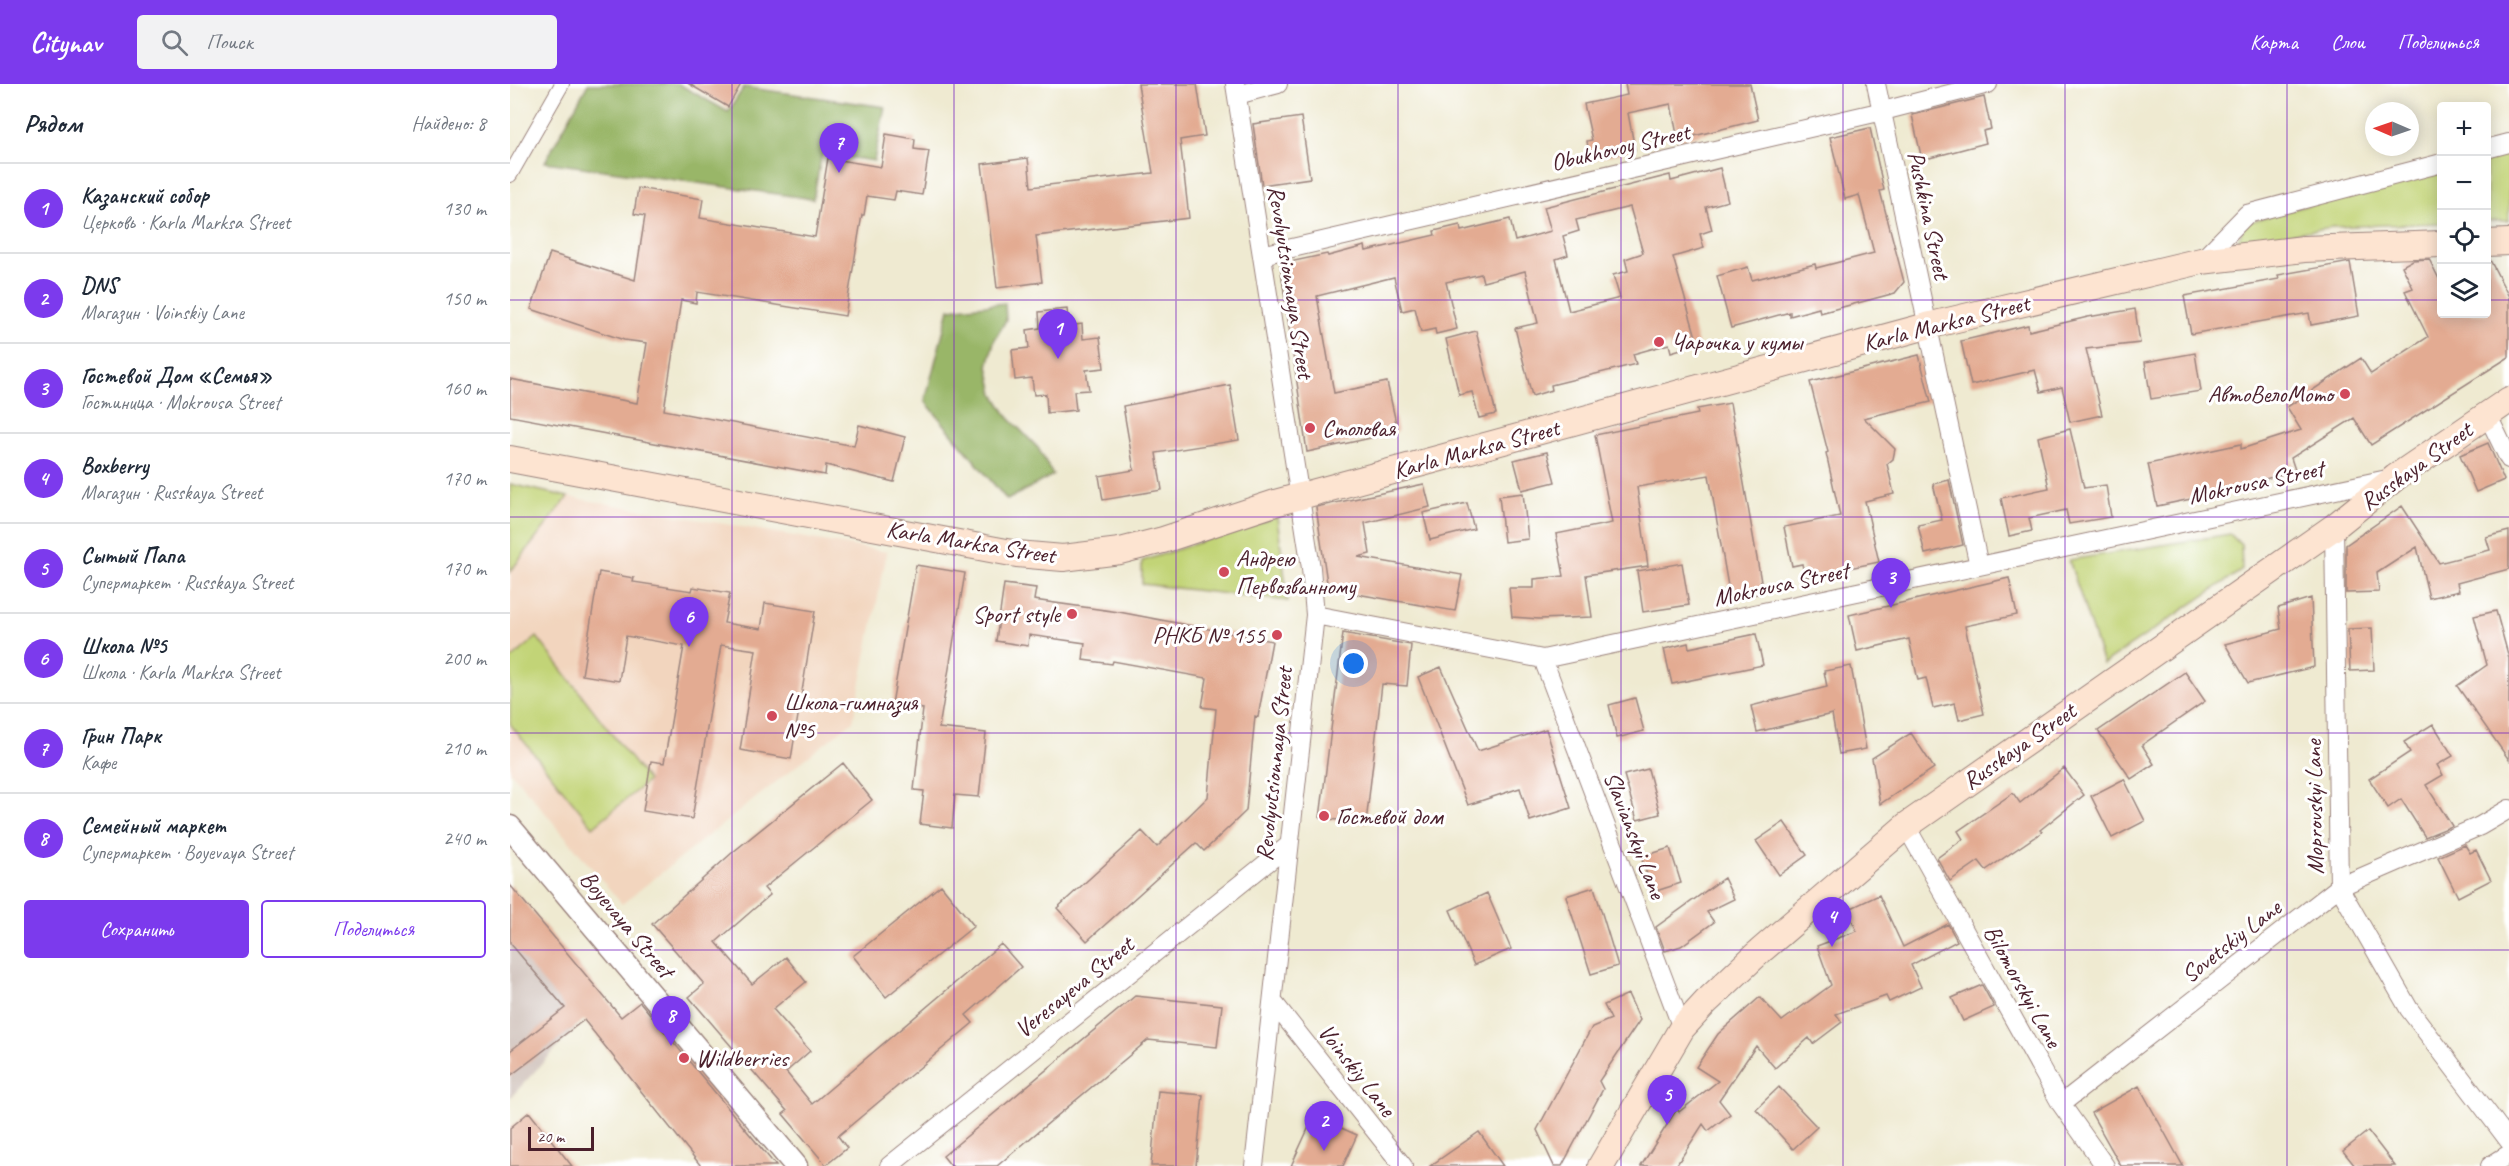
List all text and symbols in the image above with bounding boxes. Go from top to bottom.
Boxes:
search box [137,15,557,69]
text: Citynav [30,25,101,60]
icon: search [158,26,191,59]
text: Поиск [206,28,253,56]
text: Карта [2250,29,2298,55]
text: Слои [2331,29,2365,55]
text: Поделиться [2398,29,2479,55]
north arrow [2365,102,2419,156]
map controls [2437,102,2491,318]
button: + [2437,102,2491,156]
text: Рядом [24,107,82,140]
text: Найдено: 8 [411,111,486,136]
street label: Obukhovoy Street [1548,116,1694,178]
pin: 7 [820,124,858,173]
street label: Pushkina Street [1901,148,1958,284]
button: − [2437,156,2491,210]
text: Казанский собор [81,182,209,210]
street label: Revolyutsionnaya Street [1261,183,1321,383]
text: 1 [39,196,48,221]
text: 130 m [443,196,486,221]
text: Церковь · Karla Marksa Street [81,210,290,235]
button: locate [2437,210,2491,264]
button: layers [2437,264,2491,318]
text: DNS [81,272,117,300]
text: 2 [39,286,48,311]
text: 150 m [443,286,486,311]
street label: Karla Marksa Street [1860,287,2034,358]
text: Магазин · Voinskiy Lane [81,300,244,325]
pin: 1 [1038,310,1078,359]
place label: Чарочка у кумы [1671,327,1805,357]
marker: Чарочка у кумы [1652,335,1666,349]
text: Гостевой Дом «Семья» [81,362,272,390]
text: 3 [39,376,48,401]
text: 160 m [443,376,486,401]
place label: АвтоВелоМото [2208,379,2336,409]
marker: АвтоВелоМото [2338,387,2352,401]
text: Гостиница · Mokrousa Street [81,390,280,415]
street label: Karla Marksa Street [1390,412,1564,486]
place label: Столовая [1322,413,1397,443]
street label: Russkaya Street [2354,414,2480,517]
marker: Столовая [1303,421,1317,435]
text: Boxberry [81,452,148,480]
street label: Mokrousa Street [2186,452,2329,511]
text: 4 [39,466,48,491]
text: 170 m [443,466,486,491]
text: Магазин · Russkaya Street [81,480,262,505]
street label: Karla Marksa Street [884,514,1060,570]
text: Сытый Папа [81,542,185,570]
place label: Андрею Первозванному [1236,543,1357,601]
street label: Mokrousa Street [1711,554,1854,613]
text: 5 [39,556,48,581]
text: 170 m [443,556,486,581]
pin: 3 [1872,558,1910,608]
marker: Андрею Первозванному [1217,565,1231,579]
text: Супермаркет · Russkaya Street [81,570,293,595]
pin: 6 [670,598,708,647]
place label: Sport style [972,599,1062,629]
marker: Sport style [1065,607,1079,621]
place label: РНКБ № 155 [1153,620,1266,650]
marker: РНКБ № 155 [1270,628,1284,642]
text: Школа №5 [81,632,167,660]
text: 6 [39,646,48,671]
text: 200 m [443,646,486,671]
your location [1339,649,1368,678]
text: Школа · Karla Marksa Street [81,660,281,685]
street label: Revolyutsionnaya Street [1249,664,1299,862]
place label: Школа-гимназия №5 [784,687,919,745]
street label: Russkaya Street [1957,695,2083,796]
marker: Школа-гимназия №5 [765,709,779,723]
text: Грин Парк [81,722,161,750]
text: 7 [39,736,48,761]
text: 210 m [443,736,486,761]
street label: Moprovskyi Lane [2298,737,2330,875]
text: Кафе [81,750,116,775]
street label: Slavianskyi Lane [1597,767,1674,905]
place label: Гостевой дом [1336,801,1445,831]
marker: Гостевой дом [1317,809,1331,823]
text: Семейный маркет [81,812,225,840]
text: 8 [39,826,48,851]
text: 240 m [443,826,486,851]
text: Супермаркет · Boyevaya Street [81,840,293,865]
street label: Boyevaya Street [573,864,683,986]
street label: Sovetskiy Lane [2175,891,2289,989]
pin: 4 [1812,898,1852,947]
button: Сохранить [24,900,249,958]
button: Поделиться [261,900,486,958]
street label: Bilomorskyi Lane [1977,920,2070,1054]
street label: Veresayeva Street [1008,929,1141,1044]
pin: 8 [652,996,690,1046]
street label: Voinskiy Lane [1311,1018,1404,1124]
place label: Wildberries [696,1043,790,1073]
marker: Wildberries [677,1051,691,1065]
pin: 5 [1648,1076,1686,1125]
pin: 2 [1304,1102,1344,1151]
scale bar [528,1124,594,1152]
text: 20 m [537,1127,564,1147]

